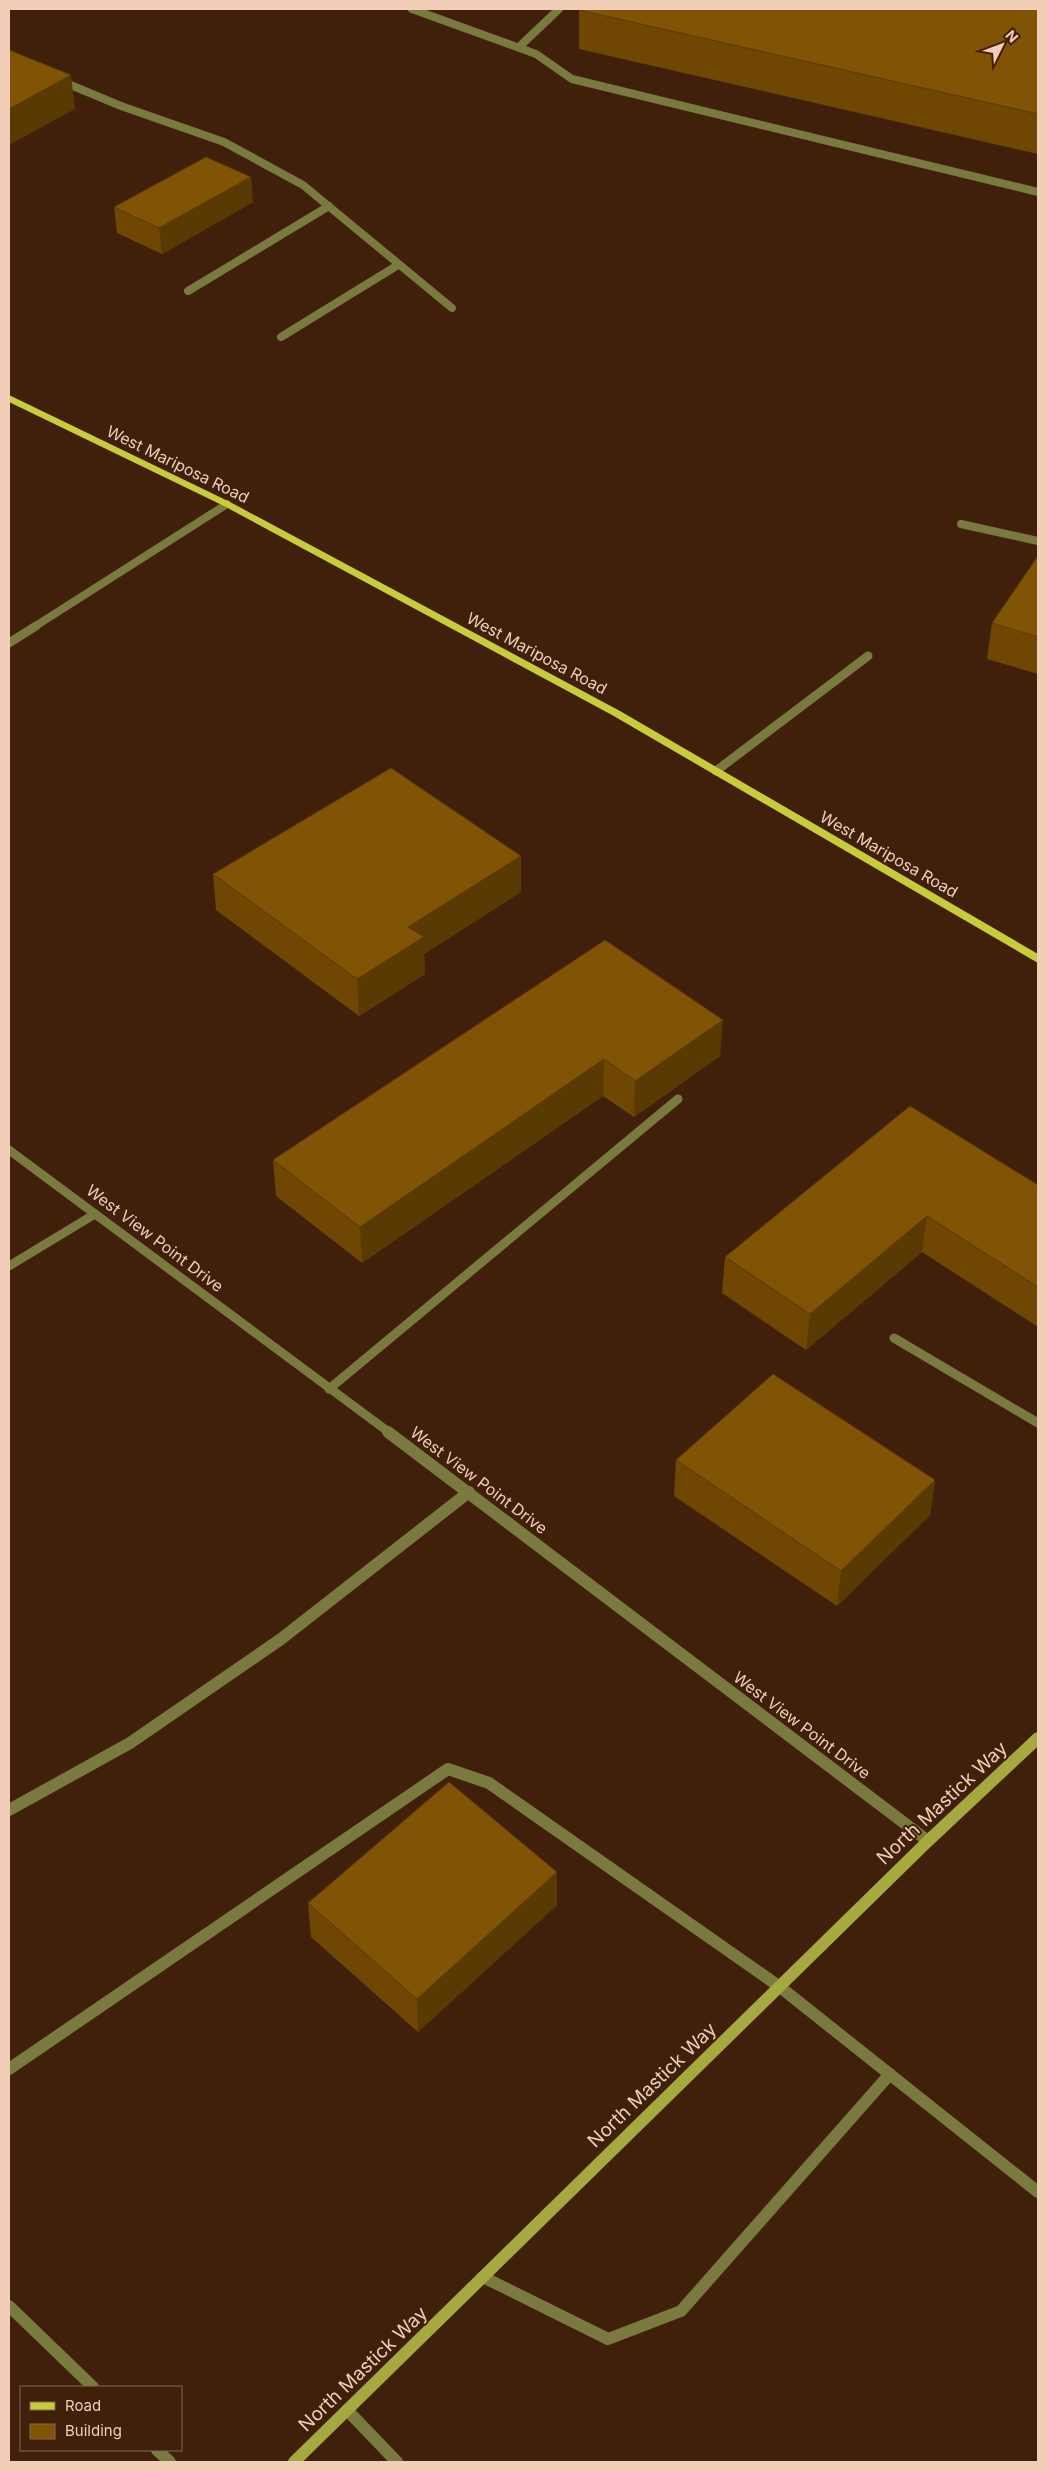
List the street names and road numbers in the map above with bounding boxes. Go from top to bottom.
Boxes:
street label: West Mariposa Road [104,421,252,507]
street label: West Mariposa Road [463,608,611,698]
street label: West Mariposa Road [816,806,962,902]
street label: West View Point Drive [82,1180,228,1296]
street label: West View Point Drive [406,1422,552,1538]
street label: West View Point Drive [729,1667,875,1783]
street label: North Mastick Way [872,1736,1012,1869]
street label: North Mastick Way [583,2017,721,2152]
street label: North Mastick Way [294,2301,432,2436]

